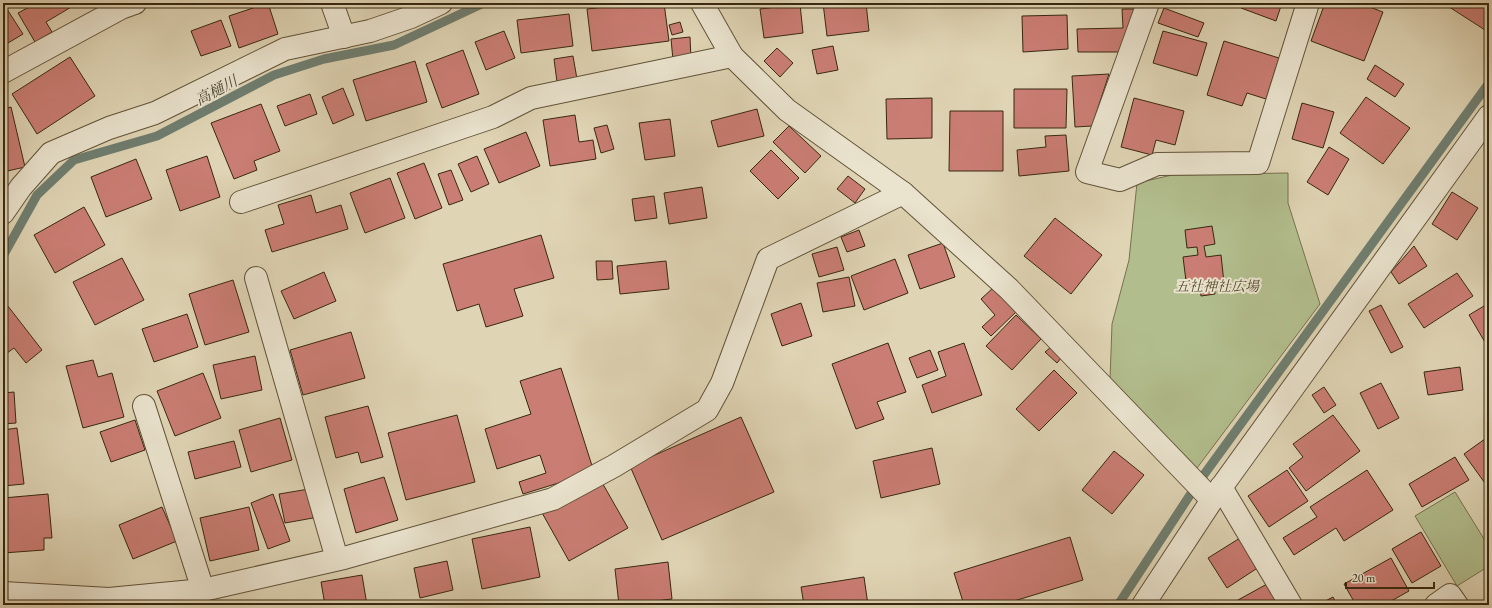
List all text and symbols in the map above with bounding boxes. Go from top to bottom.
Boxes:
water label: 高樋川 [192,70,242,109]
park label: 五社神社広場 [1175,277,1261,295]
scale bar [1346,564,1434,590]
text: 20 m [1352,570,1376,586]

